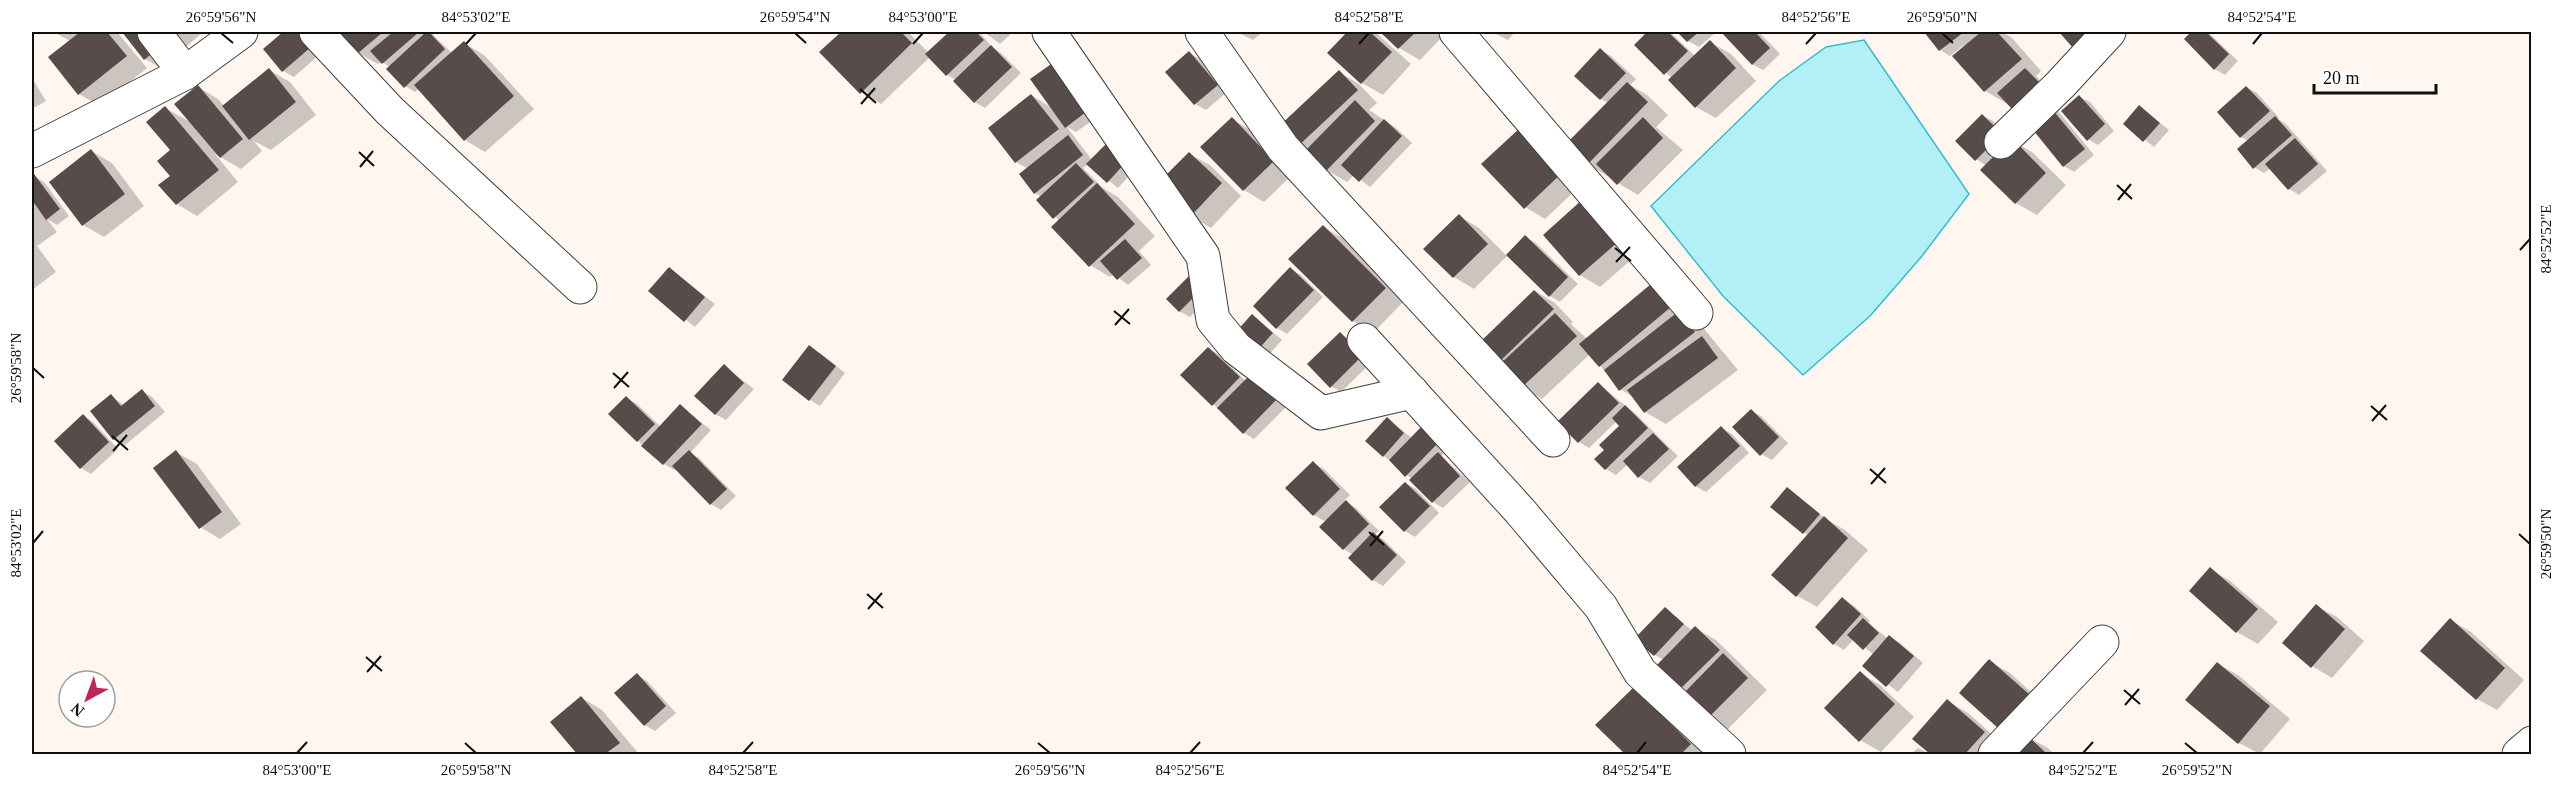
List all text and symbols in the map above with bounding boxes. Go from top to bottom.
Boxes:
text: 26°59'56"N [186,9,256,25]
text: 84°53'02"E [442,9,511,25]
text: 26°59'54"N [760,9,830,25]
text: 84°53'00"E [889,9,958,25]
text: 84°52'58"E [1335,9,1404,25]
text: 84°52'56"E [1782,9,1851,25]
text: 26°59'50"N [1907,9,1977,25]
text: 84°52'54"E [2228,9,2297,25]
scale bar [2314,57,2436,95]
text: 20 m [2323,68,2360,88]
text: 84°52'52"E [2538,205,2554,274]
text: 26°59'58"N [8,333,24,403]
text: 84°53'02"E [8,509,24,578]
text: 26°59'50"N [2538,509,2554,579]
north arrow [57,669,117,729]
text: N [67,699,87,720]
text: 84°53'00"E [263,762,332,778]
text: 26°59'58"N [441,762,511,778]
text: 84°52'58"E [709,762,778,778]
text: 26°59'56"N [1015,762,1085,778]
text: 84°52'56"E [1156,762,1225,778]
text: 84°52'54"E [1603,762,1672,778]
text: 84°52'52"E [2049,762,2118,778]
text: 26°59'52"N [2162,762,2232,778]

